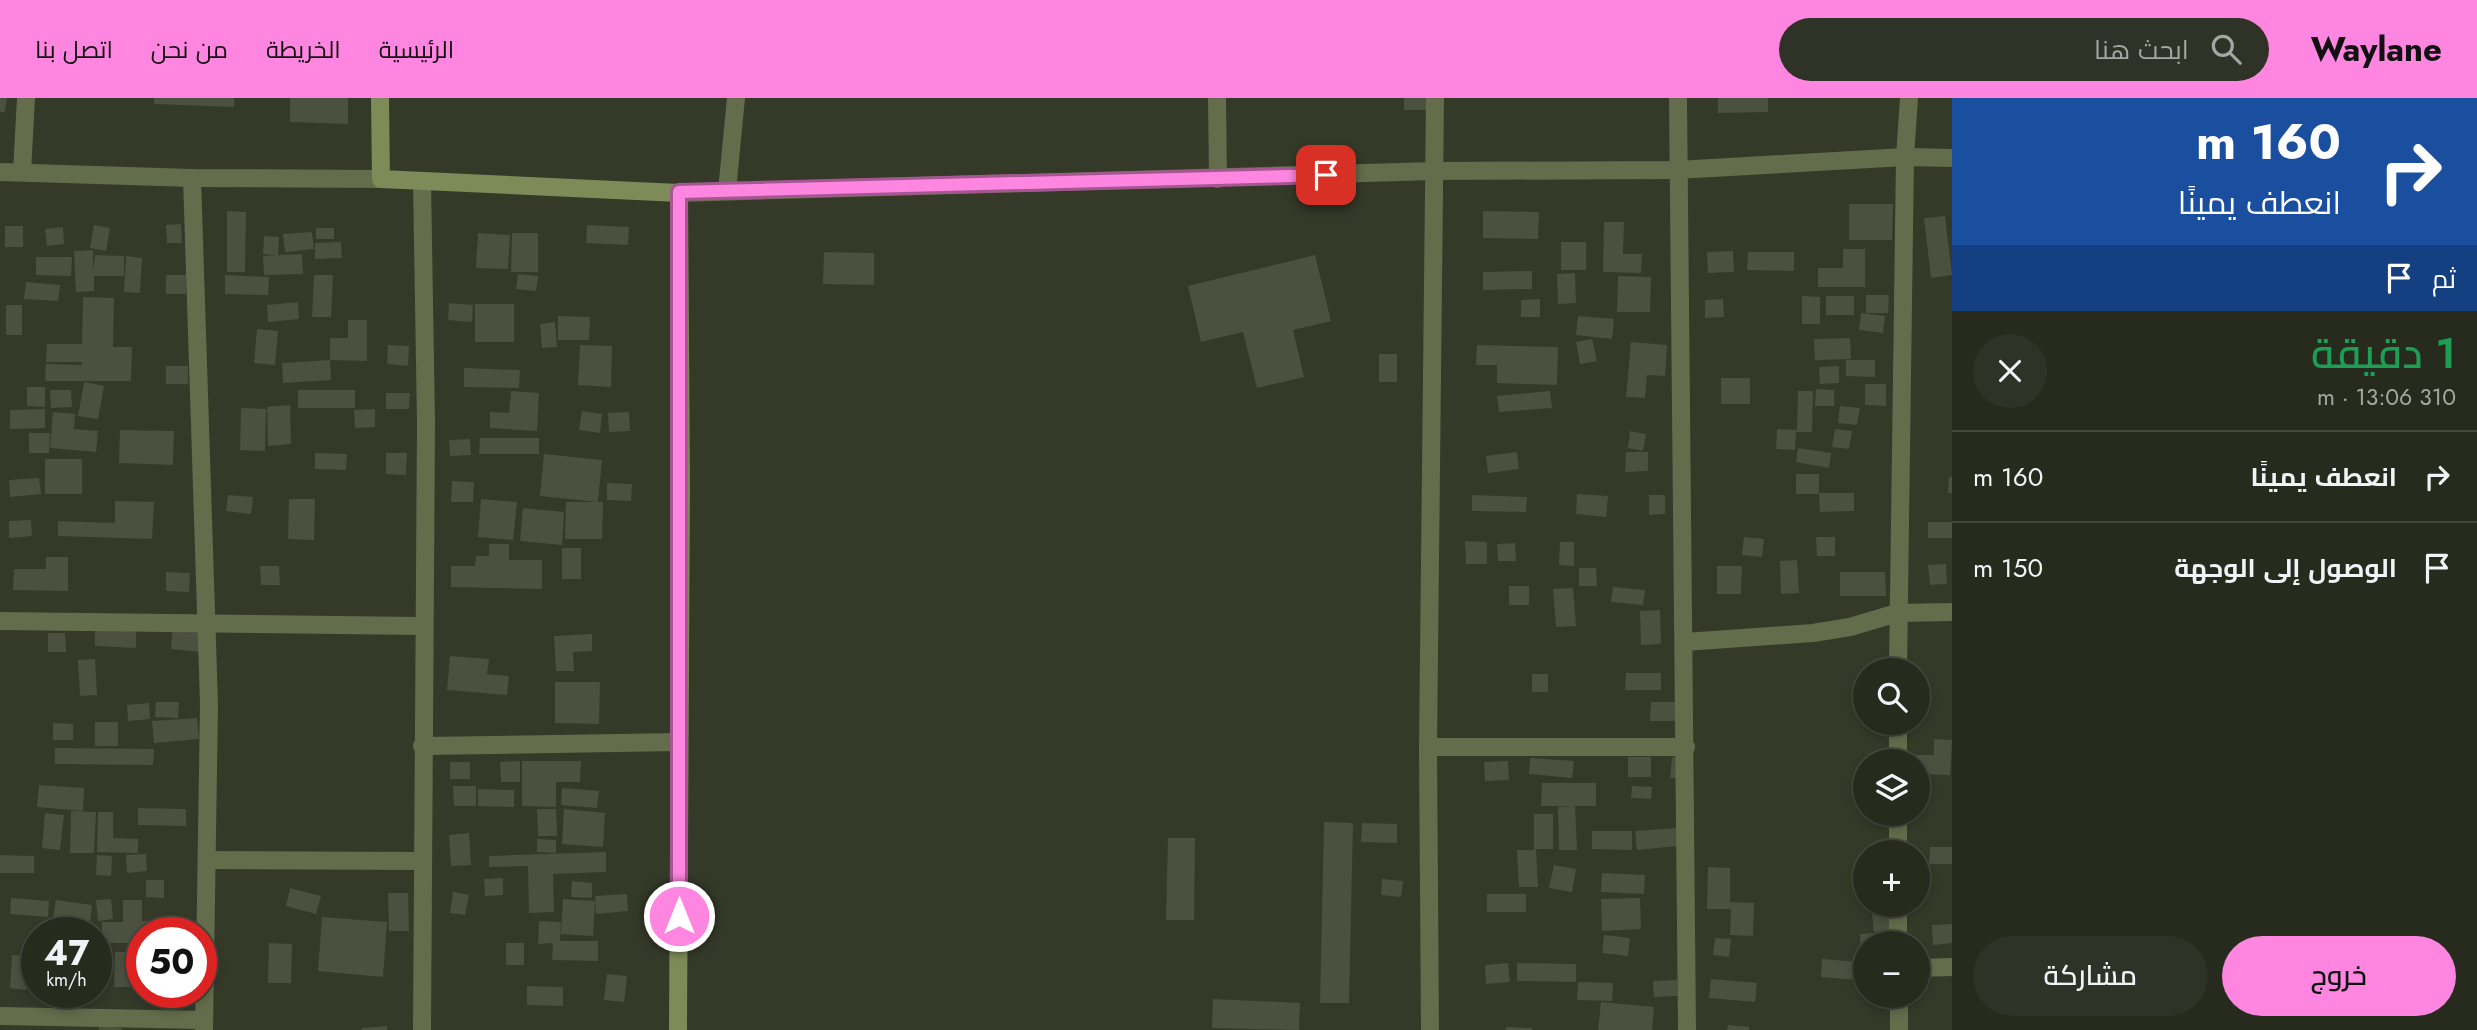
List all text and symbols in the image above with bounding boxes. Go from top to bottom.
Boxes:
search box [1779,18,2269,81]
text: Waylane [2311,26,2442,73]
icon: search [2207,30,2245,68]
text: ابحث هنا [2094,31,2189,69]
text: اتصل بنا [35,32,113,67]
text: من نحن [151,32,228,67]
text: الخريطة [266,32,341,67]
text: الرئيسية [379,32,454,67]
text: 160 m [2196,107,2341,177]
icon: right [2365,126,2456,217]
pin [1296,145,1356,205]
icon: arrive [1307,156,1345,194]
text: انعطف يمينًا [2178,180,2341,226]
icon: arrive [2380,259,2418,297]
text: ثم [2432,260,2456,298]
text: 1 دقيقة [2311,323,2456,384]
button: close [1973,334,2047,408]
text: 310 m · 13:06 [2317,380,2456,414]
text: 160 m [1973,458,2043,496]
text: انعطف يمينًا [2251,458,2397,496]
icon: right [2418,458,2456,496]
text: 150 m [1973,549,2043,587]
text: الوصول إلى الوجهة [2174,549,2397,587]
icon: arrive [2418,549,2456,587]
map controls [1853,658,1930,1008]
button: search [1853,658,1930,735]
button: layers [1853,749,1930,826]
button: + [1853,840,1930,917]
position arrow [642,879,716,953]
speed limit sign: 50 [126,917,217,1008]
text: 47 [44,928,89,978]
button: − [1853,931,1930,1008]
button: مشاركة [1973,936,2208,1016]
button: خروج [2222,936,2456,1016]
text: km/h [46,967,87,993]

